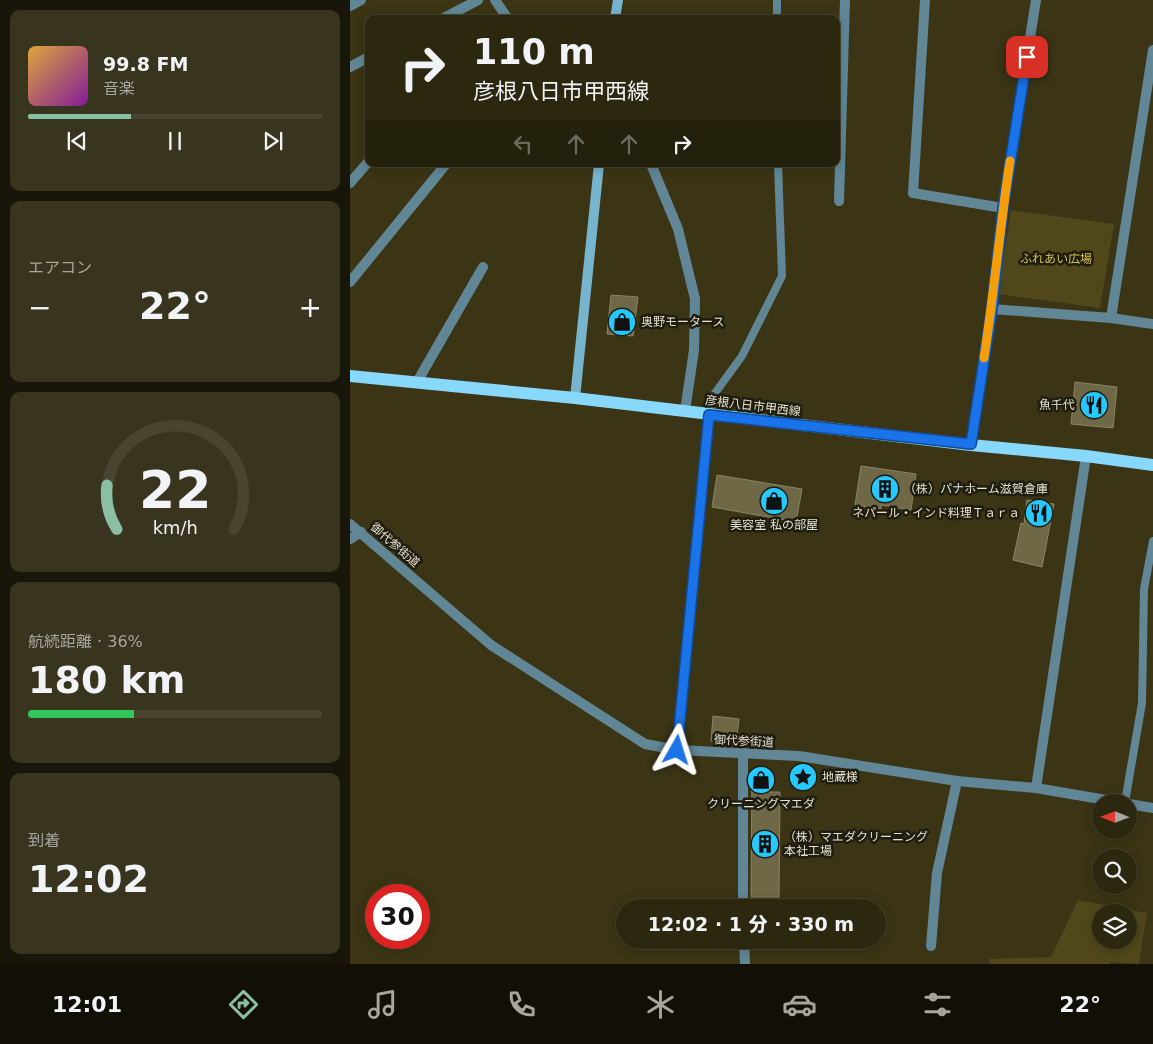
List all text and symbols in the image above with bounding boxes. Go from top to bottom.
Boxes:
text: 110 m [473,32,595,72]
icon: right [390,35,455,100]
pin [1006,36,1048,78]
icon: arrive [1013,43,1041,71]
text: 99.8 FM [103,53,188,75]
text: 音楽 [103,79,135,98]
text: 彦根八日市甲西線 [473,79,649,104]
icon: previous [63,127,91,155]
icon: pause [161,127,189,155]
icon: next [259,127,287,155]
icon: left [509,130,537,158]
icon: ahead [562,130,590,158]
icon: ahead [615,130,643,158]
icon: right [668,130,696,158]
park label: ふれあい広場 [1020,252,1092,266]
text: エアコン [28,258,92,277]
text: 22° [139,284,211,328]
text: − [28,291,51,324]
text: + [299,291,322,324]
shop icon: 奥野モータース [607,307,637,337]
place label: 奥野モータース [641,315,724,329]
restaurant icon: 魚千代 [1079,390,1109,420]
street label: 彦根八日市甲西線 [704,393,802,419]
place label: 魚千代 [1039,398,1075,412]
text: 22 [139,460,211,520]
building icon: （株）パナホーム滋賀倉庫 [870,474,900,504]
place label: （株）パナホーム滋賀倉庫 [904,482,1048,496]
shop icon: 美容室 私の部屋 [759,486,789,516]
restaurant icon: ネパール・インド料理Ｔａｒａ [1024,498,1054,528]
place label: ネパール・インド料理Ｔａｒａ [852,506,1020,520]
text: km/h [152,517,198,538]
place label: 美容室 私の部屋 [730,518,818,532]
street label: 御代参街道 [368,520,422,570]
text: 航続距離 · 36% [28,632,143,651]
text: 180 km [28,658,185,702]
position arrow [650,723,702,775]
street label: 御代参街道 [714,732,774,750]
place icon: 地蔵様 [788,762,818,792]
shop icon: クリーニングマエダ [746,765,776,795]
place label: 地蔵様 [822,770,858,784]
north arrow [1092,794,1138,839]
map controls [1092,794,1137,949]
place label: クリーニングマエダ [707,797,815,811]
building icon: （株）マエダクリーニング 本社工場 [750,829,780,859]
place label: （株）マエダクリーニング 本社工場 [784,830,928,858]
text: 到着 [28,831,60,850]
button: search [1092,849,1137,894]
text: 12:02 [28,857,149,901]
speed limit sign: 30 [365,884,430,949]
button: layers [1092,904,1137,949]
text: 12:02 · 1 分 · 330 m [648,913,854,935]
icon: directions [226,987,261,1022]
icon: music [365,987,400,1022]
icon: phone [504,987,539,1022]
icon: climate [643,987,678,1022]
icon: car [782,987,817,1022]
icon: filters [920,987,955,1022]
text: 12:01 [52,992,122,1017]
text: 22° [1059,992,1101,1017]

